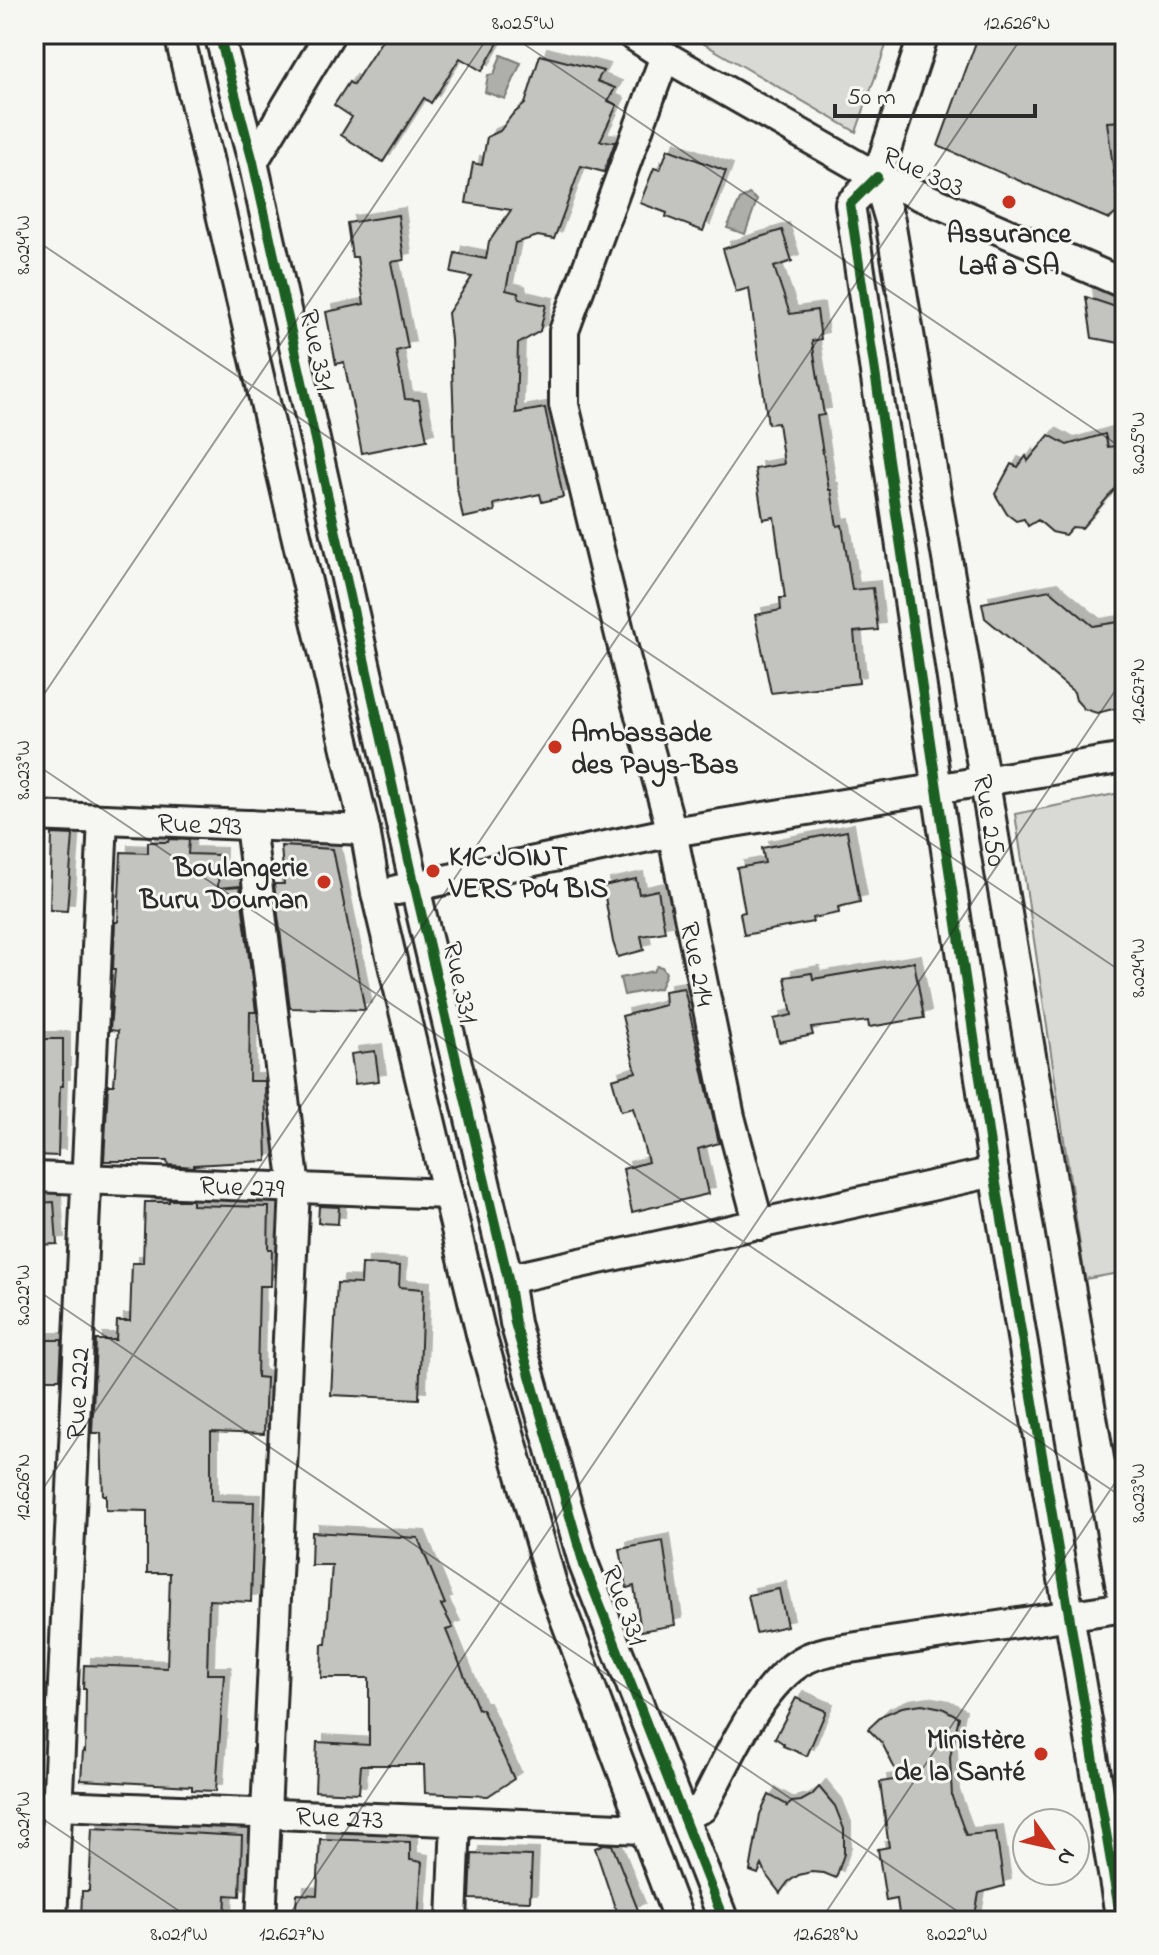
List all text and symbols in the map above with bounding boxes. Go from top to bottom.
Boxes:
text: 8.025°W [492,10,554,39]
text: 12.626°N [984,10,1050,39]
scale bar [835,68,1035,118]
text: 50 m [847,81,896,116]
street label: Rue 303 [875,137,970,209]
marker: Assurance Lafia SA [1000,193,1018,211]
text: 8.024°W [10,215,39,275]
place label: Assurance Lafia SA [947,215,1073,288]
street label: Rue 331 [286,306,345,396]
text: 8.025°W [1125,412,1154,474]
text: 12.627°N [1125,658,1154,724]
place label: Ambassade des Pays-Bas [571,714,739,787]
marker: Ambassade des Pays-Bas [546,738,564,756]
text: 8.023°W [10,740,39,800]
street label: Rue 250 [960,771,1016,870]
street label: Rue 293 [156,804,243,849]
place label: K1C JOINT VERS P04 BIS [448,838,608,911]
place label: Boulangerie Buru Douman [138,849,309,922]
marker: K1C JOINT VERS P04 BIS [424,862,442,880]
marker: Boulangerie Buru Douman [315,873,333,891]
street label: Rue 214 [667,919,724,1011]
street label: Rue 331 [429,938,488,1028]
text: 8.024°W [1125,938,1154,998]
street label: Rue 279 [198,1167,285,1211]
text: 8.022°W [10,1265,39,1325]
street label: Rue 222 [57,1346,103,1441]
text: 12.626°N [10,1454,39,1520]
text: 8.023°W [1125,1463,1154,1523]
street label: Rue 331 [589,1560,657,1652]
place label: Ministère de la Santé [894,1721,1026,1794]
marker: Ministère de la Santé [1032,1745,1050,1763]
text: 8.021°W [10,1791,39,1849]
street label: Rue 273 [295,1798,384,1842]
north arrow [1011,1807,1091,1887]
text: N [1048,1841,1083,1872]
text: 8.021°W [150,1921,208,1950]
text: 12.627°N [259,1921,325,1950]
text: 12.628°N [793,1921,859,1950]
text: 8.022°W [927,1921,987,1950]

